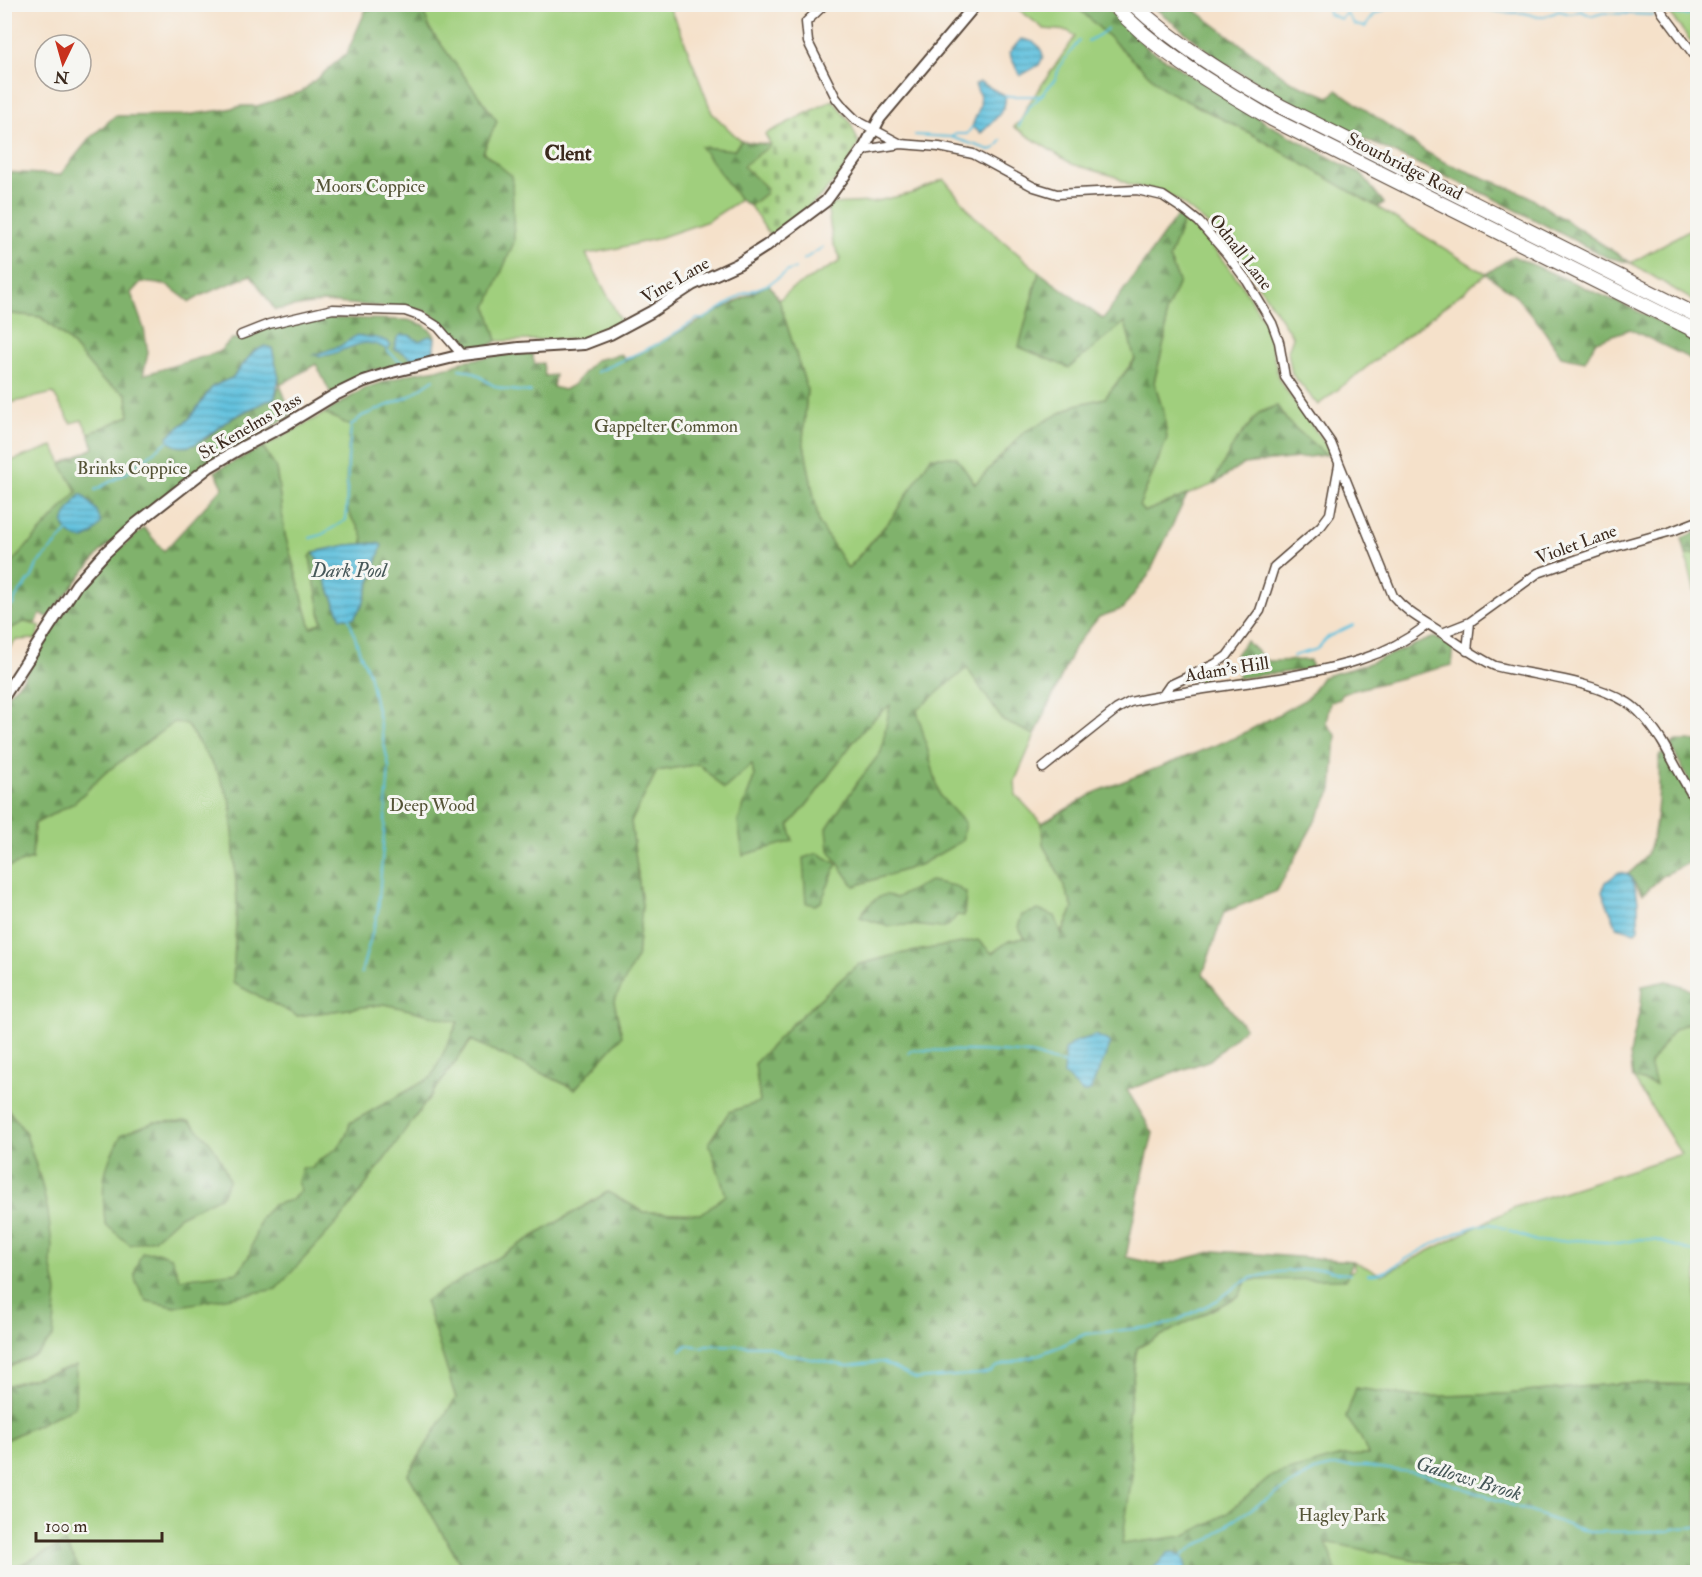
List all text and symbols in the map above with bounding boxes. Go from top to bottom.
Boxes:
north arrow [33,33,93,93]
text: N [53,66,71,88]
street label: Stourbridge Road [1343,127,1467,206]
district label: Clent [545,140,592,167]
park label: Moors Coppice [315,175,426,198]
street label: Odnall Lane [1204,210,1278,295]
street label: Vine Lane [637,251,714,309]
street label: St Kenelms Pass [195,388,306,465]
park label: Gappelter Common [594,415,738,438]
park label: Brinks Coppice [77,457,188,480]
street label: Violet Lane [1532,519,1620,570]
water label: Dark Pool [310,558,389,583]
street label: Adam's Hill [1182,651,1271,688]
park label: Deep Wood [389,794,475,817]
water label: Gallows Brook [1413,1451,1525,1506]
park label: Hagley Park [1298,1504,1386,1527]
scale bar [36,1505,162,1543]
text: 100 m [45,1515,88,1538]

